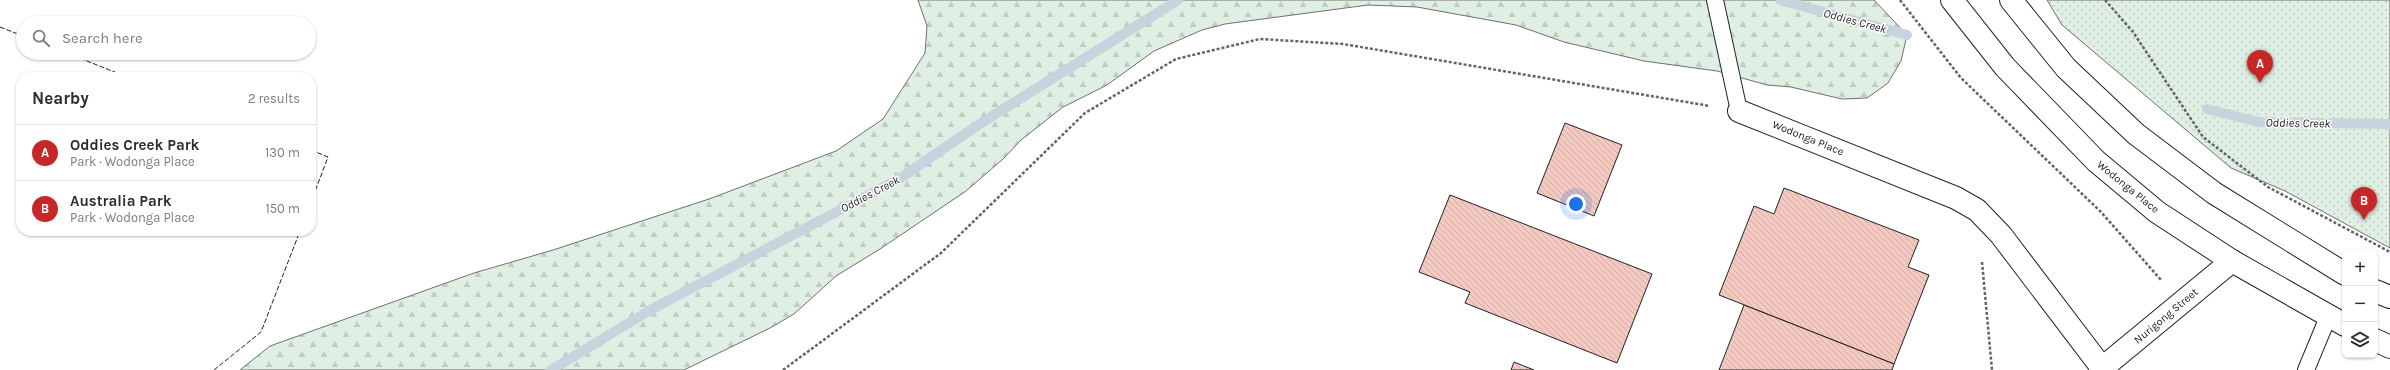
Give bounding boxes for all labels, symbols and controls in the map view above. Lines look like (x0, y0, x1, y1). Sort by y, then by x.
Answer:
water label: Oddies Creek (1822, 6, 1889, 36)
search box (16, 16, 316, 60)
icon: search (30, 27, 52, 49)
text: Search here (62, 29, 143, 47)
pin: A (2247, 50, 2273, 83)
text: Nearby (32, 88, 89, 108)
text: 2 results (248, 91, 300, 106)
water label: Oddies Creek (2265, 115, 2331, 131)
street label: Wodonga Place (1770, 118, 1846, 158)
text: Oddies Creek Park (70, 136, 199, 154)
text: A (41, 145, 49, 160)
text: 130 m (265, 145, 300, 160)
text: Park · Wodonga Place (70, 154, 195, 169)
street label: Wodonga Place (2094, 158, 2162, 216)
water label: Oddies Creek (838, 172, 903, 215)
pin: B (2351, 187, 2377, 220)
text: Australia Park (70, 192, 172, 210)
your location (1566, 194, 1586, 214)
text: B (41, 201, 49, 216)
text: 150 m (265, 201, 300, 216)
text: Park · Wodonga Place (70, 210, 195, 225)
map controls (2342, 250, 2378, 358)
button: + (2342, 250, 2378, 286)
street label: Nurigong Street (2131, 286, 2201, 346)
button: − (2342, 286, 2378, 322)
button: layers (2342, 322, 2378, 358)

